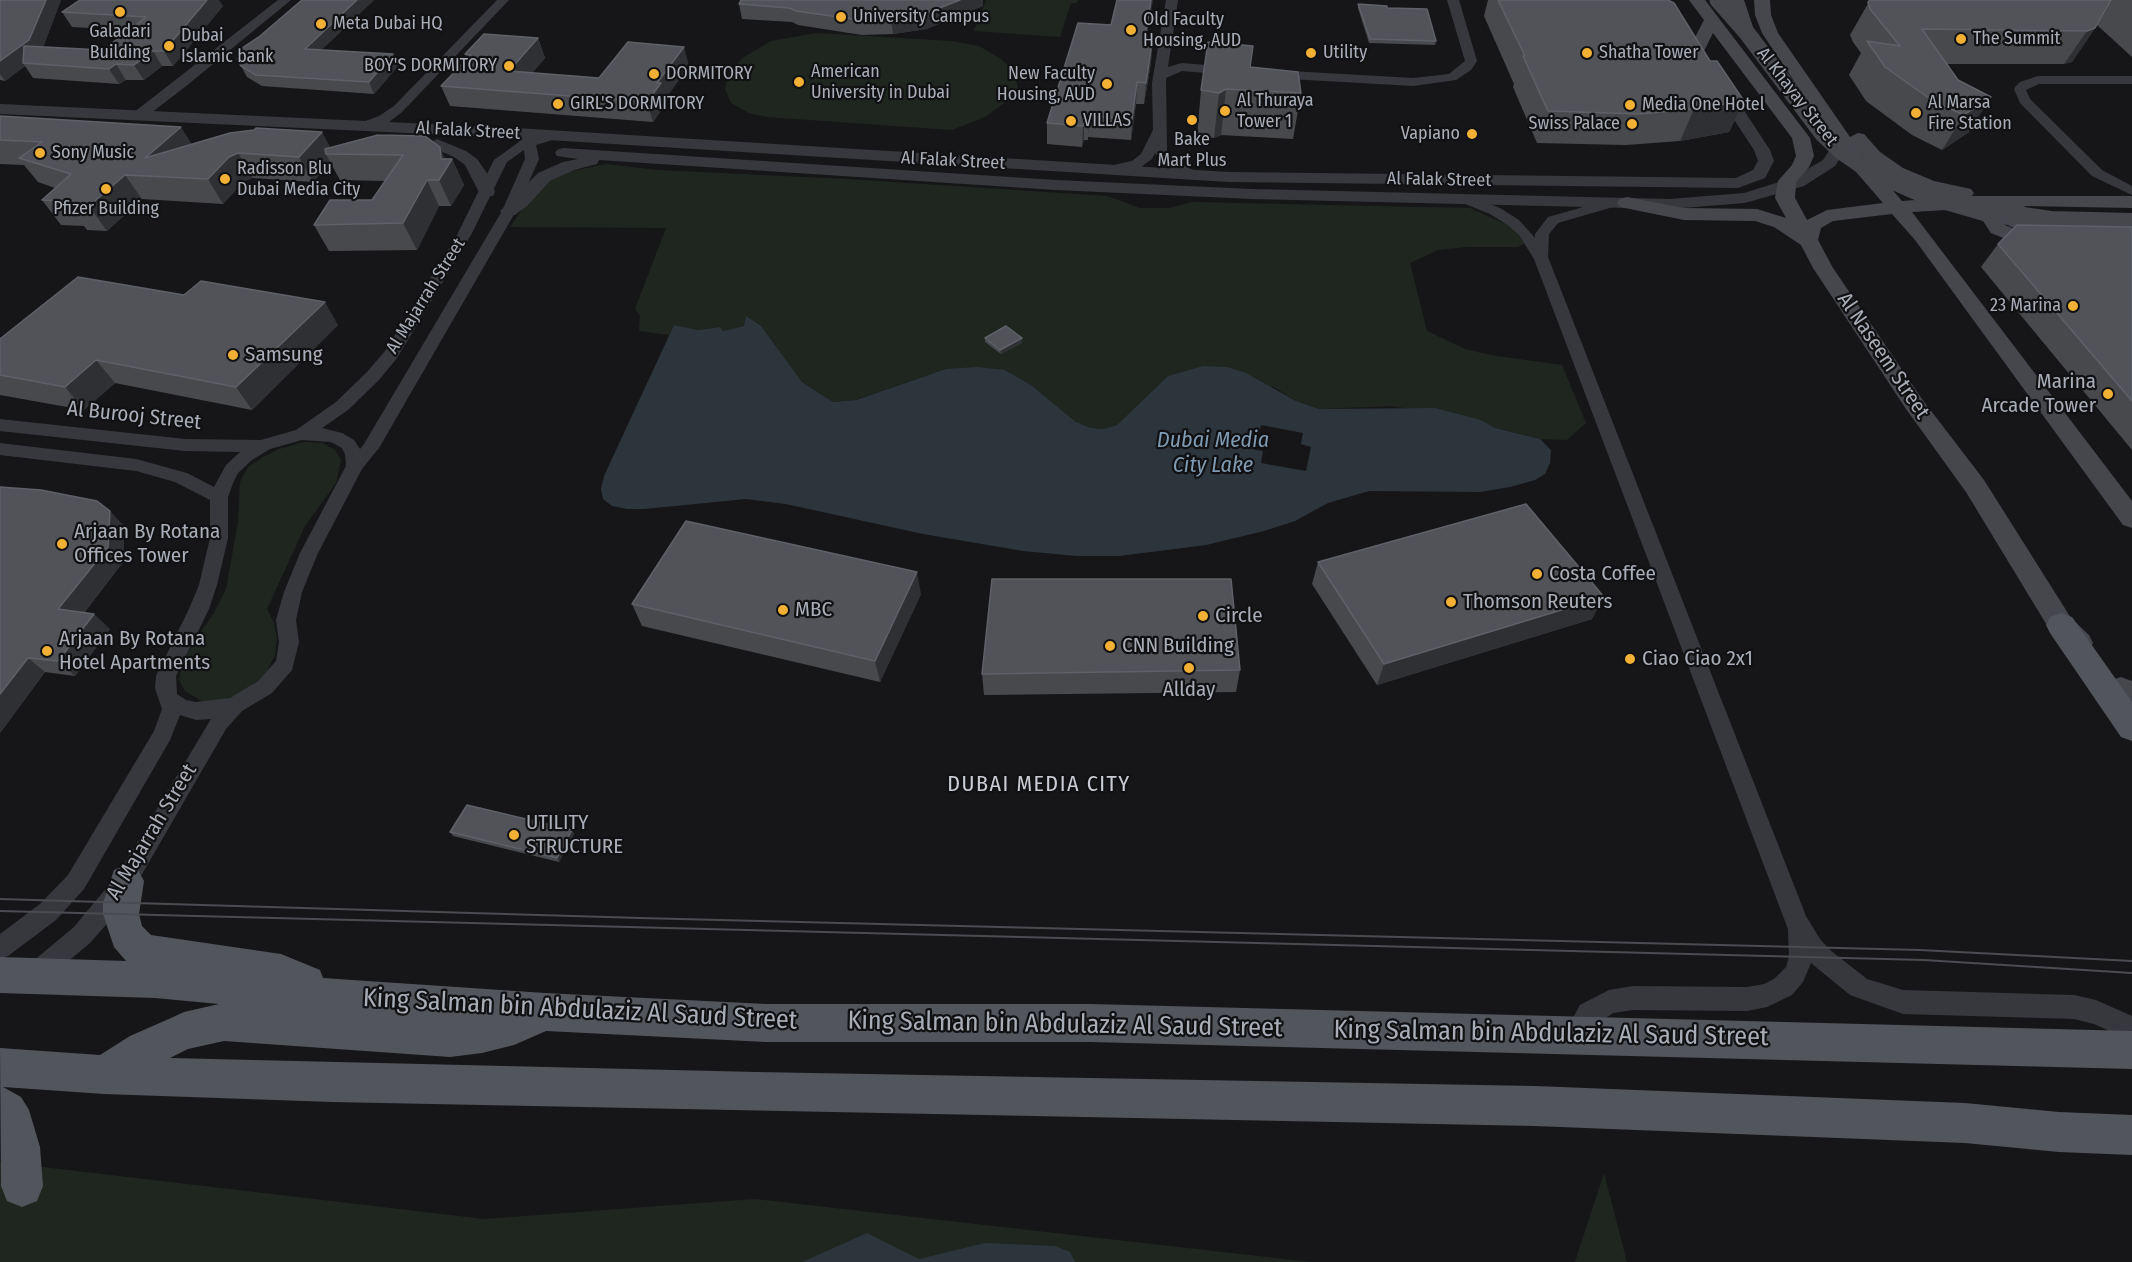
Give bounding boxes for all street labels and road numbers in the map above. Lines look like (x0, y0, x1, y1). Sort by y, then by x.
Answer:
street label: Al Khayay Street (1752, 44, 1842, 150)
street label: Al Falak Street (415, 117, 521, 145)
street label: Al Falak Street (900, 147, 1006, 175)
street label: Al Falak Street (1387, 168, 1491, 192)
street label: Al Majarrah Street (382, 234, 470, 358)
street label: Al Naseem Street (1831, 288, 1935, 424)
street label: Al Burooj Street (66, 396, 202, 436)
street label: Al Majarrah Street (102, 759, 202, 905)
street label: King Salman bin Abdulaziz Al Saud Street (362, 983, 798, 1037)
street label: King Salman bin Abdulaziz Al Saud Street (847, 1006, 1283, 1044)
street label: King Salman bin Abdulaziz Al Saud Street (1333, 1015, 1769, 1053)

